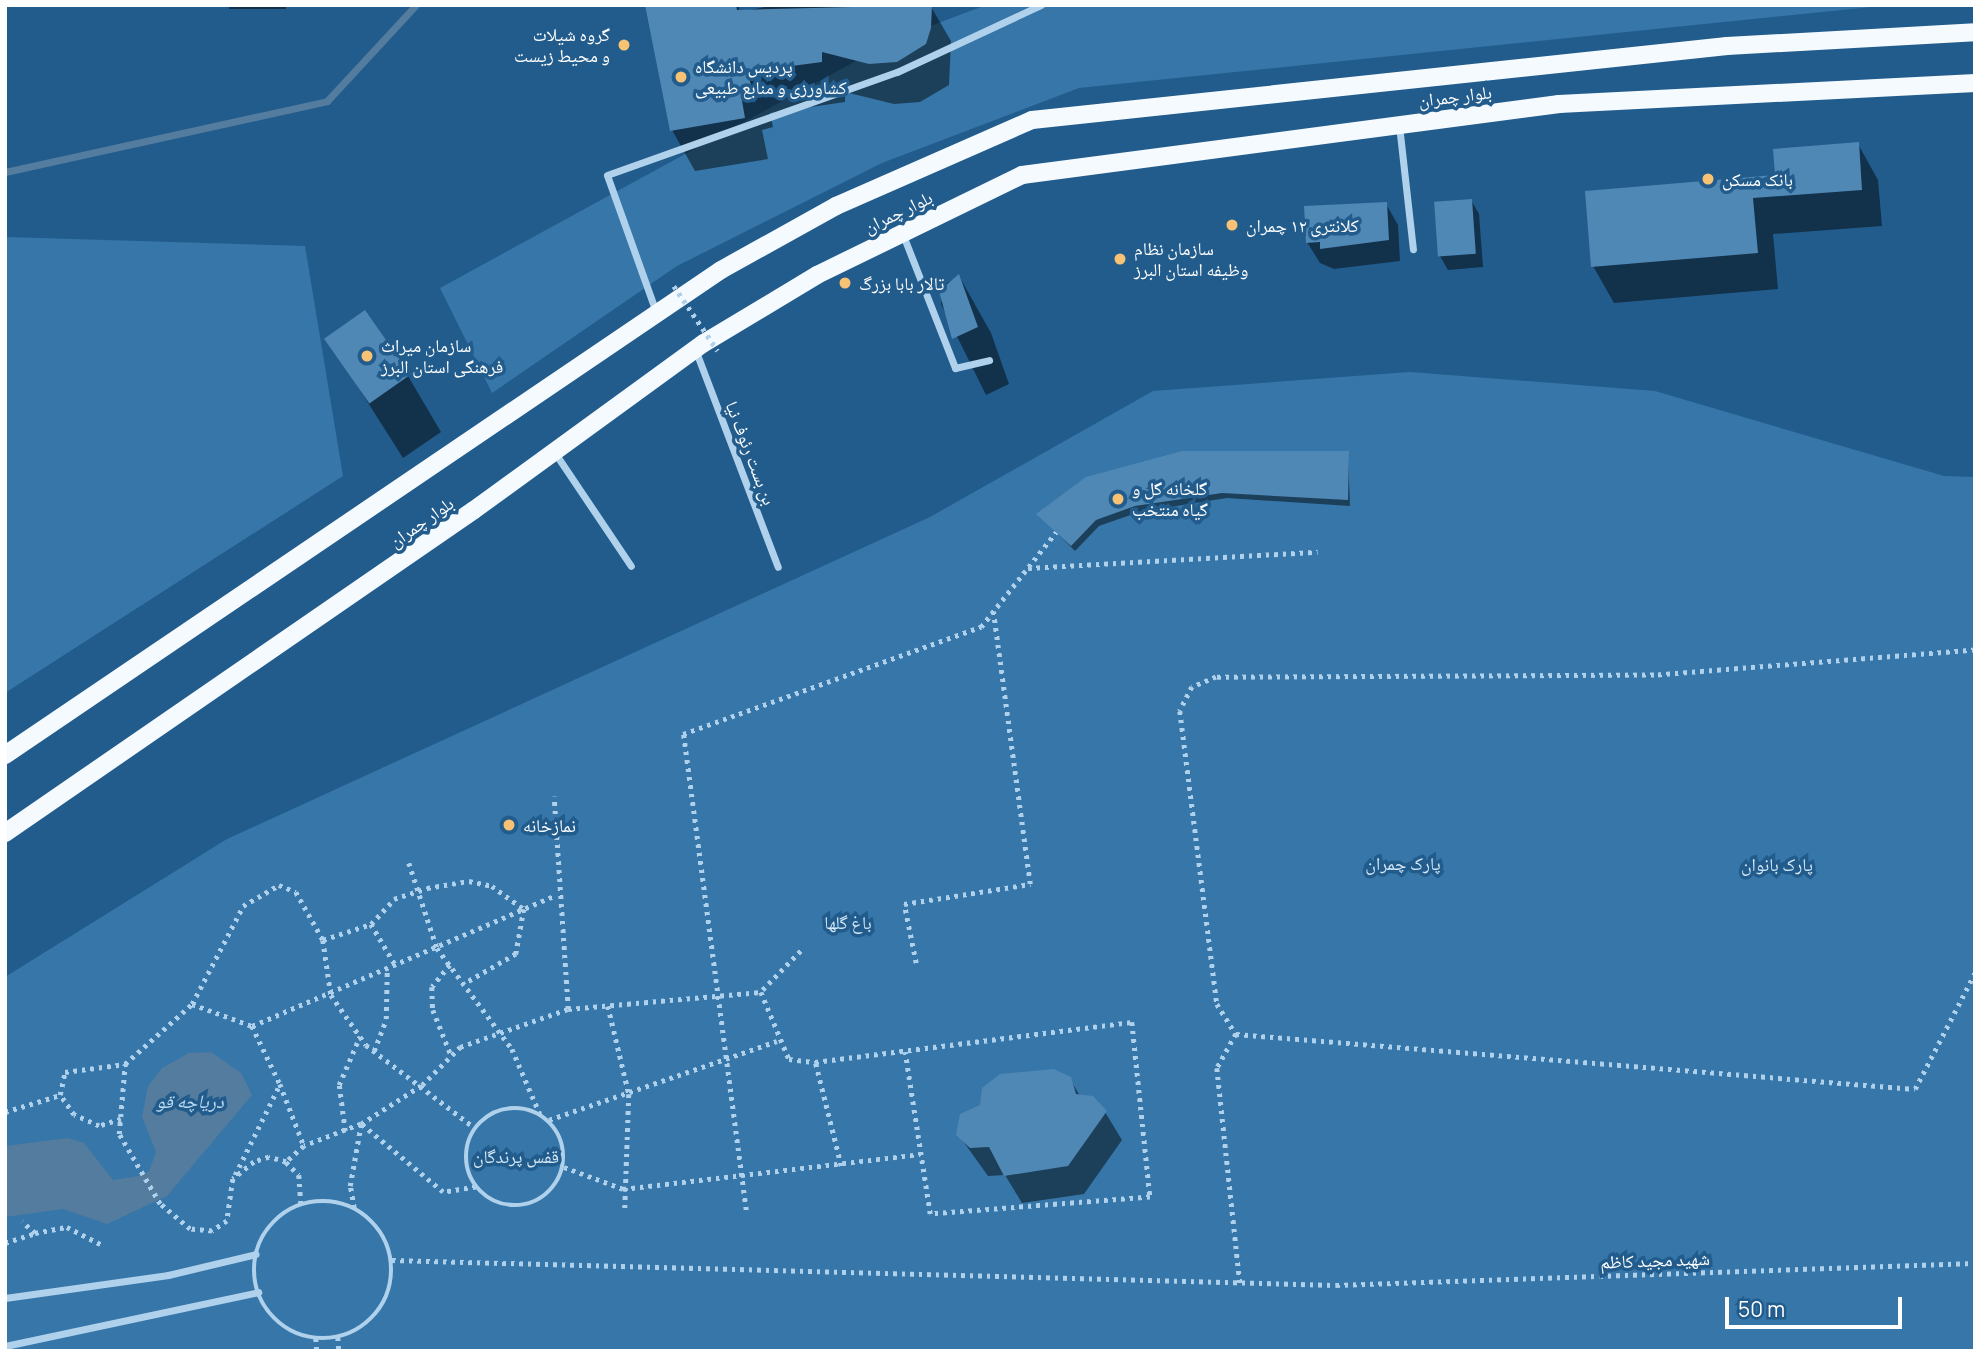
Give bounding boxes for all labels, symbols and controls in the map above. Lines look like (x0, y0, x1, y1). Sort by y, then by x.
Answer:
place label: گروه شیلات و محیط زیست (514, 24, 610, 66)
marker: گروه شیلات و محیط زیست (616, 37, 632, 53)
place label: پردیس دانشگاه کشاورزی و منابع طبیعی (695, 56, 847, 98)
marker: پردیس دانشگاه کشاورزی و منابع طبیعی (673, 69, 689, 85)
street label: بلوار چمران (1417, 81, 1493, 111)
place label: بانک مسکن (1722, 168, 1793, 190)
marker: بانک مسکن (1700, 171, 1716, 187)
street label: بلوار چمران (860, 186, 936, 238)
place label: کلانتری ۱۲ چمران (1246, 214, 1359, 236)
marker: کلانتری ۱۲ چمران (1224, 217, 1240, 233)
place label: سازمان نظام وظیفه استان البرز (1134, 238, 1248, 280)
marker: سازمان نظام وظیفه استان البرز (1112, 251, 1128, 267)
place label: تالار بابا بزرگ (859, 272, 944, 294)
marker: تالار بابا بزرگ (837, 275, 853, 291)
place label: سازمان میراث فرهنگی استان البرز (381, 335, 503, 378)
marker: سازمان میراث فرهنگی استان البرز (359, 348, 375, 364)
street label: بن بست رئوف نیا (721, 398, 781, 508)
place label: گلخانه گل و گیاه منتخب (1132, 478, 1208, 520)
marker: گلخانه گل و گیاه منتخب (1110, 491, 1126, 507)
street label: بلوار چمران (385, 492, 457, 552)
place label: نمازخانه (523, 814, 576, 836)
marker: نمازخانه (501, 817, 517, 833)
park label: پارک چمران (1365, 852, 1441, 874)
park label: پارک بانوان (1741, 853, 1813, 875)
park label: باغ گلها (824, 911, 872, 933)
water label: دریاچه قو (156, 1091, 224, 1113)
park label: قفس پرندگان (473, 1145, 559, 1167)
street label: شهید مجید کاظم (1600, 1247, 1710, 1273)
scale bar (1728, 1282, 1905, 1326)
text: 50 m (1738, 1295, 1785, 1323)

